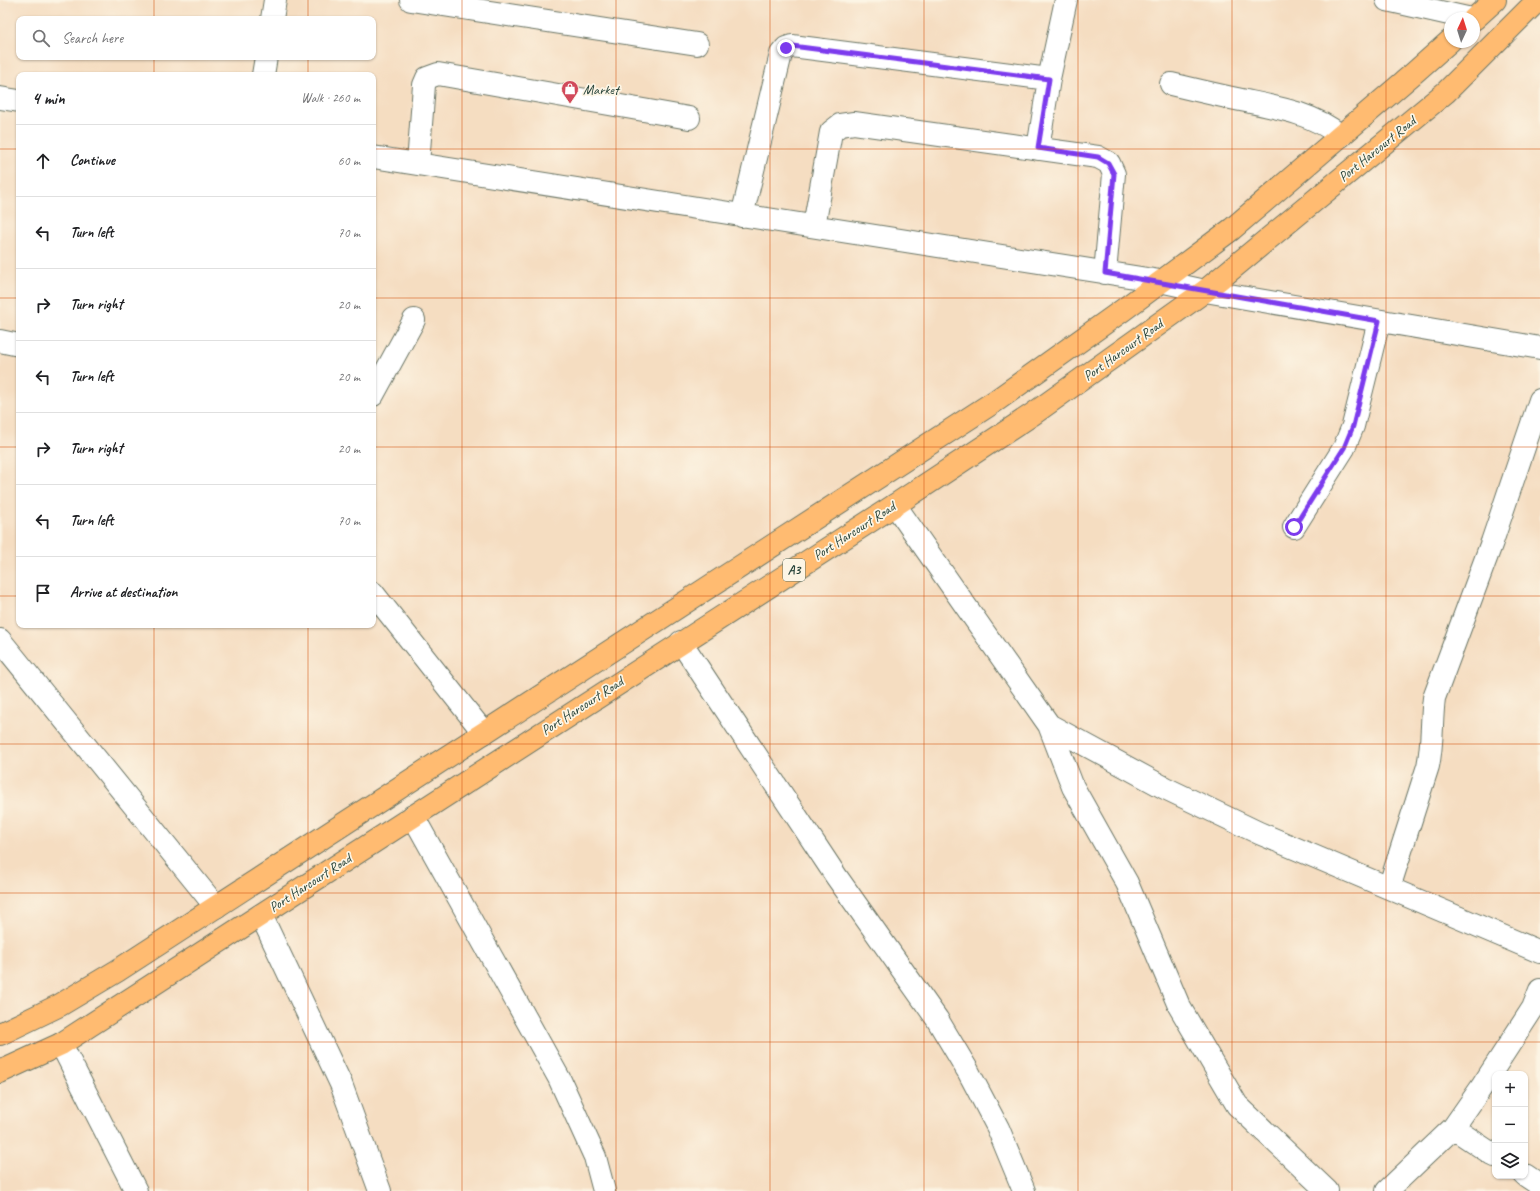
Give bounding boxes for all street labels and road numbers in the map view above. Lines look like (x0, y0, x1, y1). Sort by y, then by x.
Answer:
street label: Port Harcourt Road (1335, 111, 1421, 185)
street label: Port Harcourt Road (1080, 314, 1168, 385)
street label: Port Harcourt Road (810, 497, 900, 564)
road number: A3 (783, 559, 805, 581)
street label: Port Harcourt Road (538, 672, 628, 739)
street label: Port Harcourt Road (266, 849, 356, 916)

